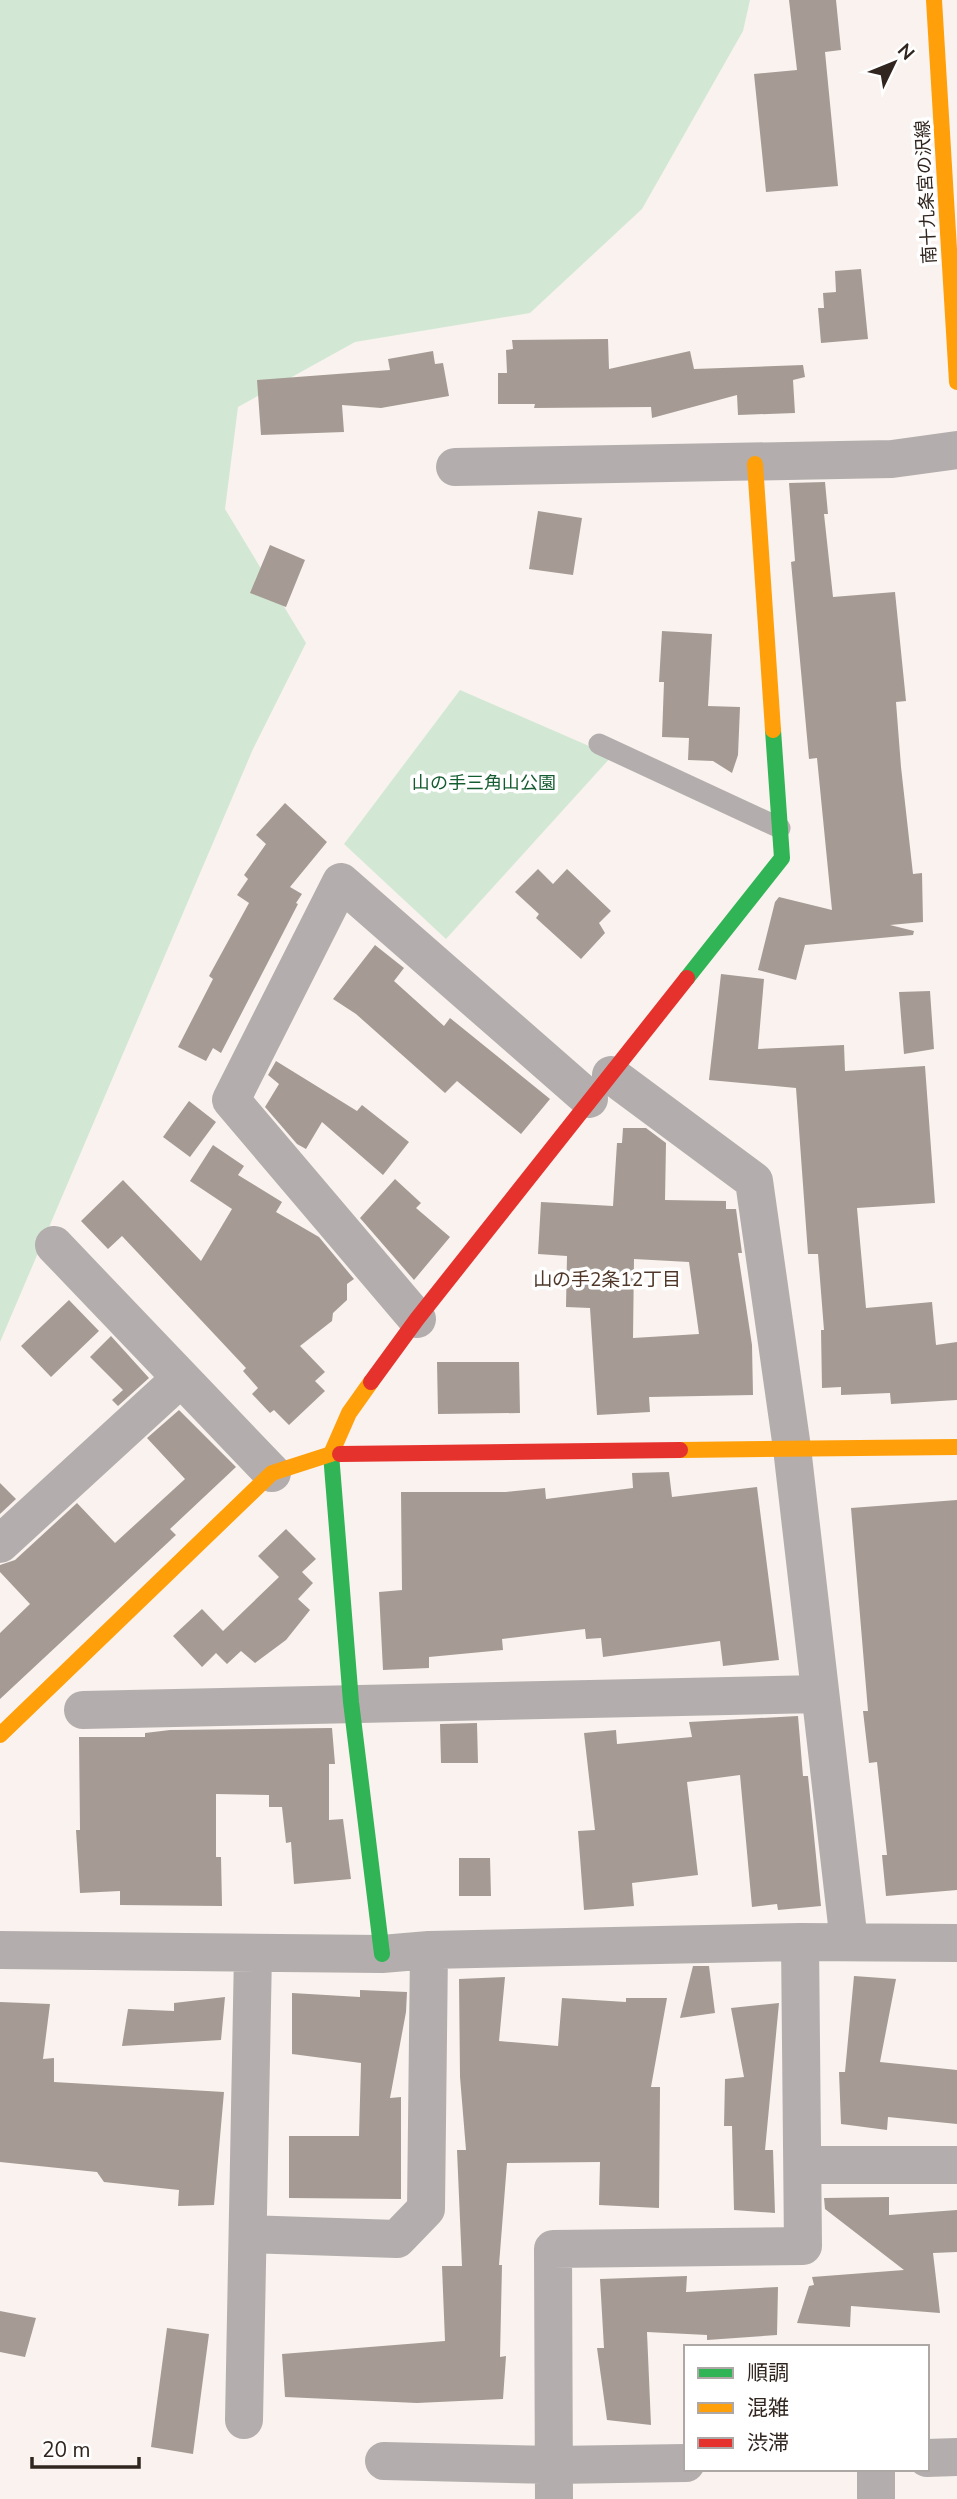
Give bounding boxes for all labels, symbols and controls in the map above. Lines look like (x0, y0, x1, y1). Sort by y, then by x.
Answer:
north arrow (859, 28, 929, 98)
text: N (891, 38, 920, 66)
street label: 南十九条宮の沢線 (910, 119, 942, 265)
park label: 山の手三角山公園 (412, 771, 556, 795)
district label: 山の手2条12丁目 (533, 1267, 681, 1293)
legend (684, 2345, 929, 2471)
text: 順調 (747, 2359, 789, 2387)
text: 混雑 (747, 2394, 789, 2422)
scale bar (32, 2426, 138, 2470)
text: 渋滞 (747, 2429, 789, 2457)
text: 20 m (42, 2436, 91, 2464)

